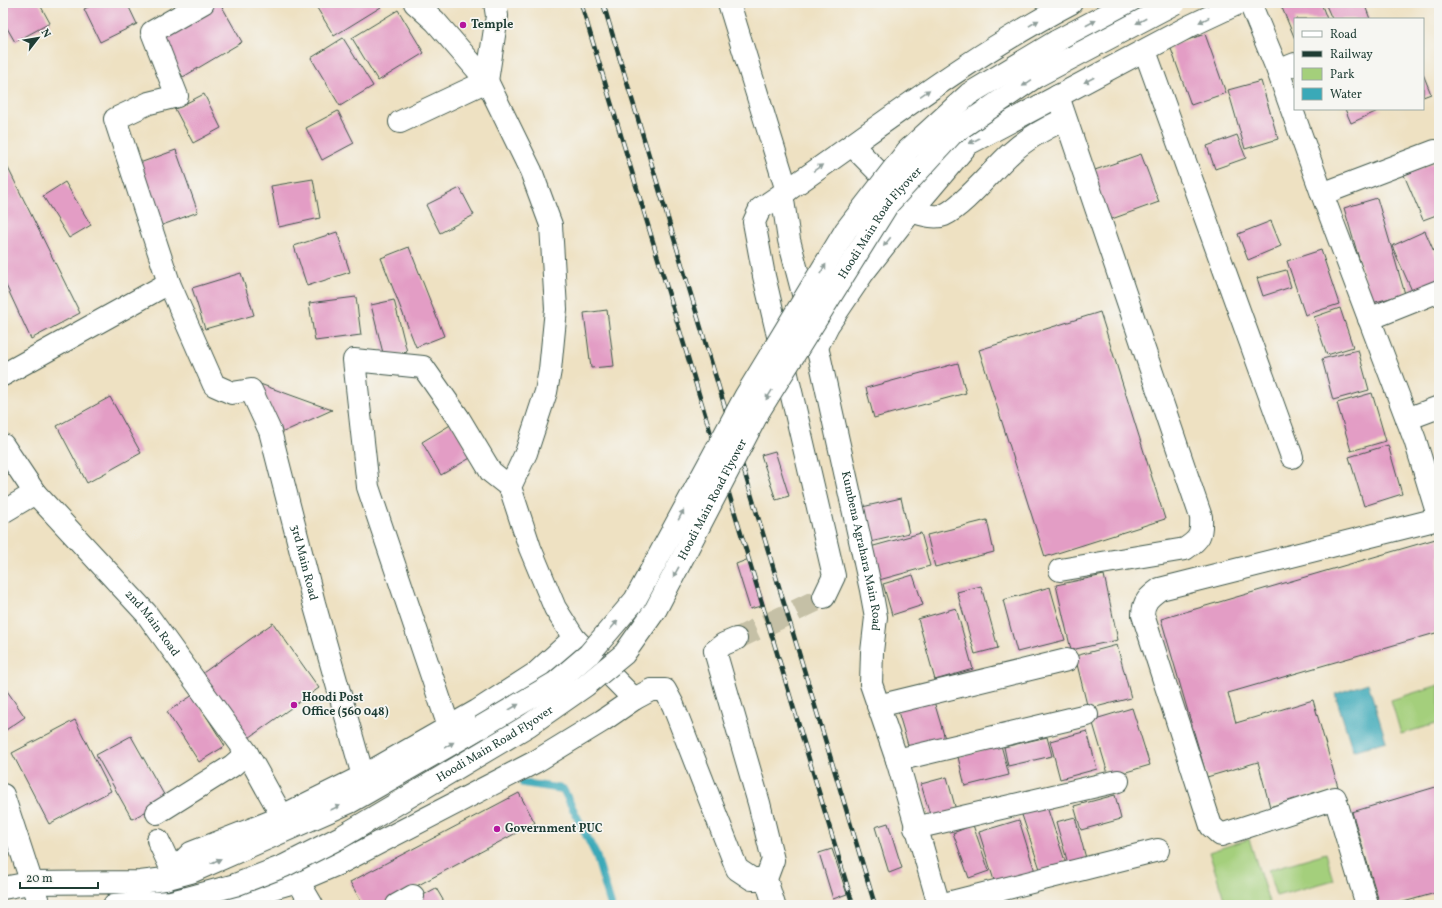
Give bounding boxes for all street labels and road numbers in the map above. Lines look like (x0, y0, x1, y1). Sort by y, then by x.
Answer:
street label: Hoodi Main Road Flyover (835, 164, 926, 282)
street label: Hoodi Main Road Flyover (675, 437, 751, 563)
street label: Kumbena Agrahara Main Road (837, 470, 884, 632)
street label: 3rd Main Road (286, 523, 321, 603)
street label: 2nd Main Road (121, 587, 183, 660)
street label: Hoodi Main Road Flyover (434, 702, 557, 786)

